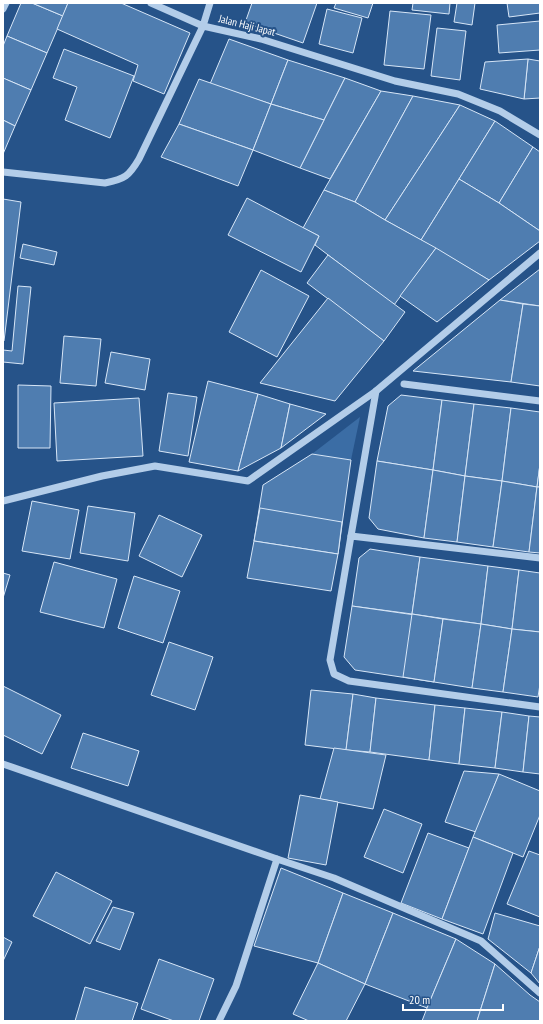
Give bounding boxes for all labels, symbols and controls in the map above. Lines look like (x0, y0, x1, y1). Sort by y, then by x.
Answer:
street label: Jalan Haji Japat (216, 11, 277, 39)
scale bar (403, 986, 503, 1012)
text: 20 m (409, 992, 430, 1007)

